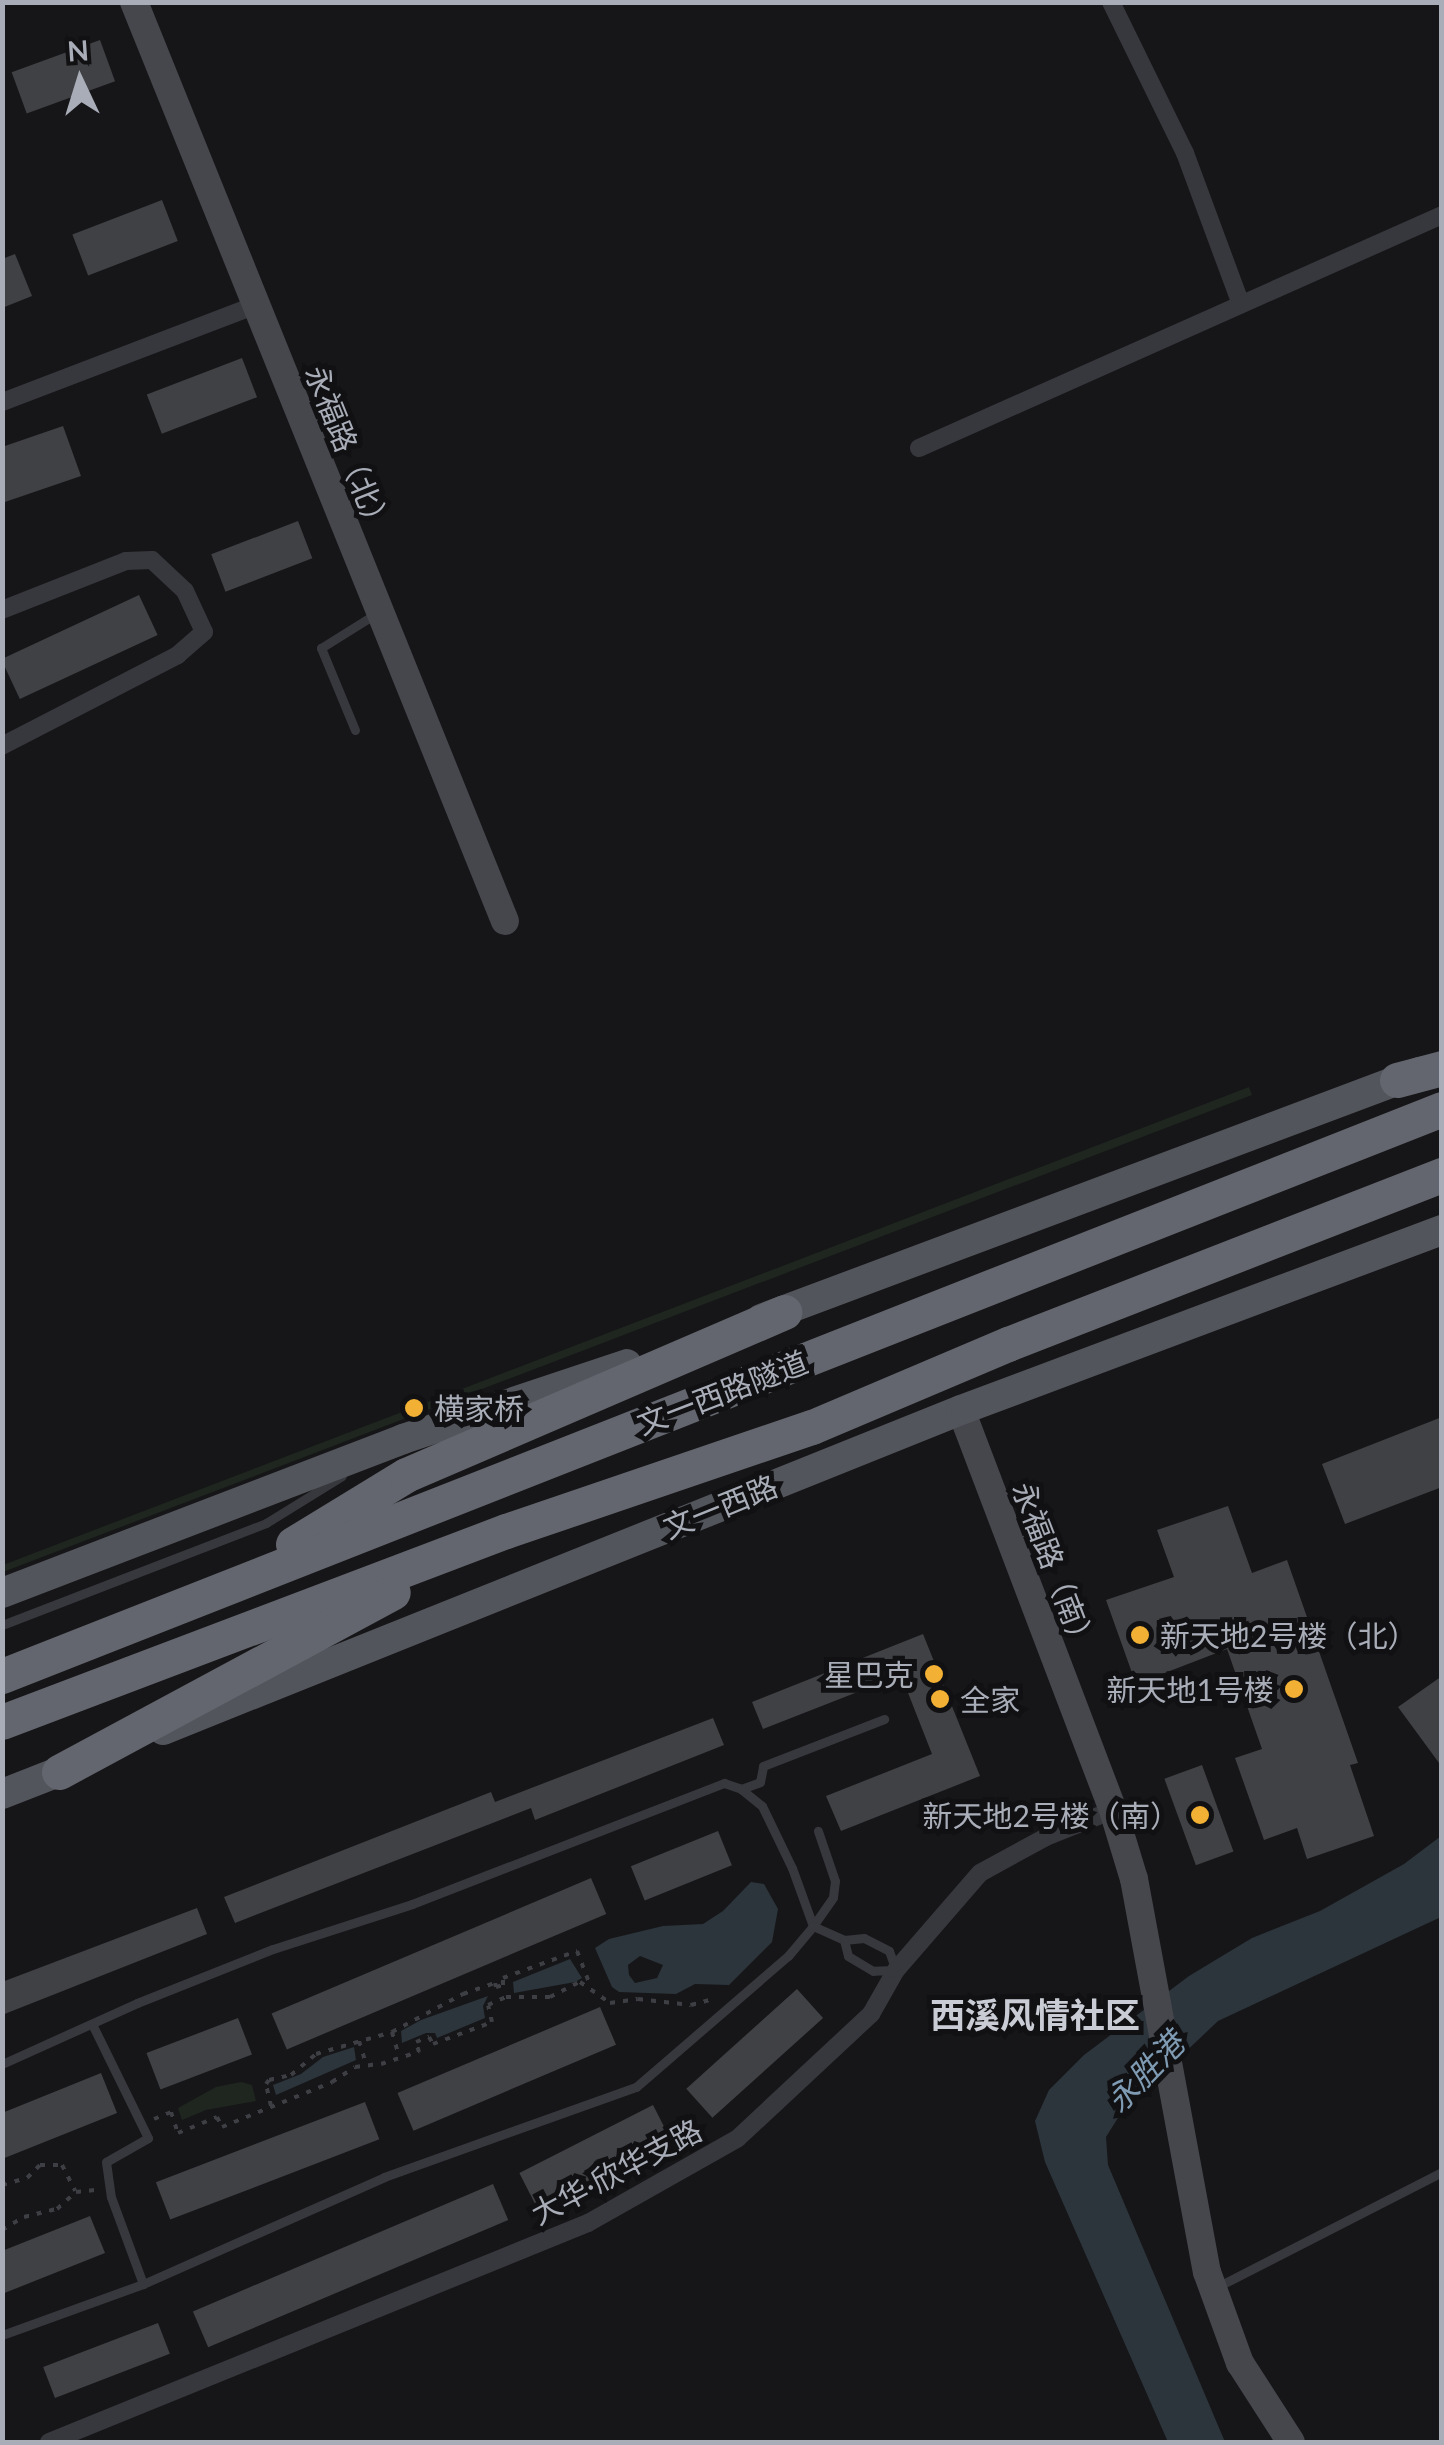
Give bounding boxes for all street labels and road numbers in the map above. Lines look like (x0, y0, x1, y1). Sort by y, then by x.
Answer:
street label: 永福路（北） (299, 360, 399, 540)
street label: 文一西路隧道 (632, 1343, 812, 1441)
street label: 文一西路 (658, 1467, 782, 1545)
street label: 永福路（南） (1006, 1477, 1104, 1657)
street label: 大华·欣华支路 (525, 2111, 707, 2231)

